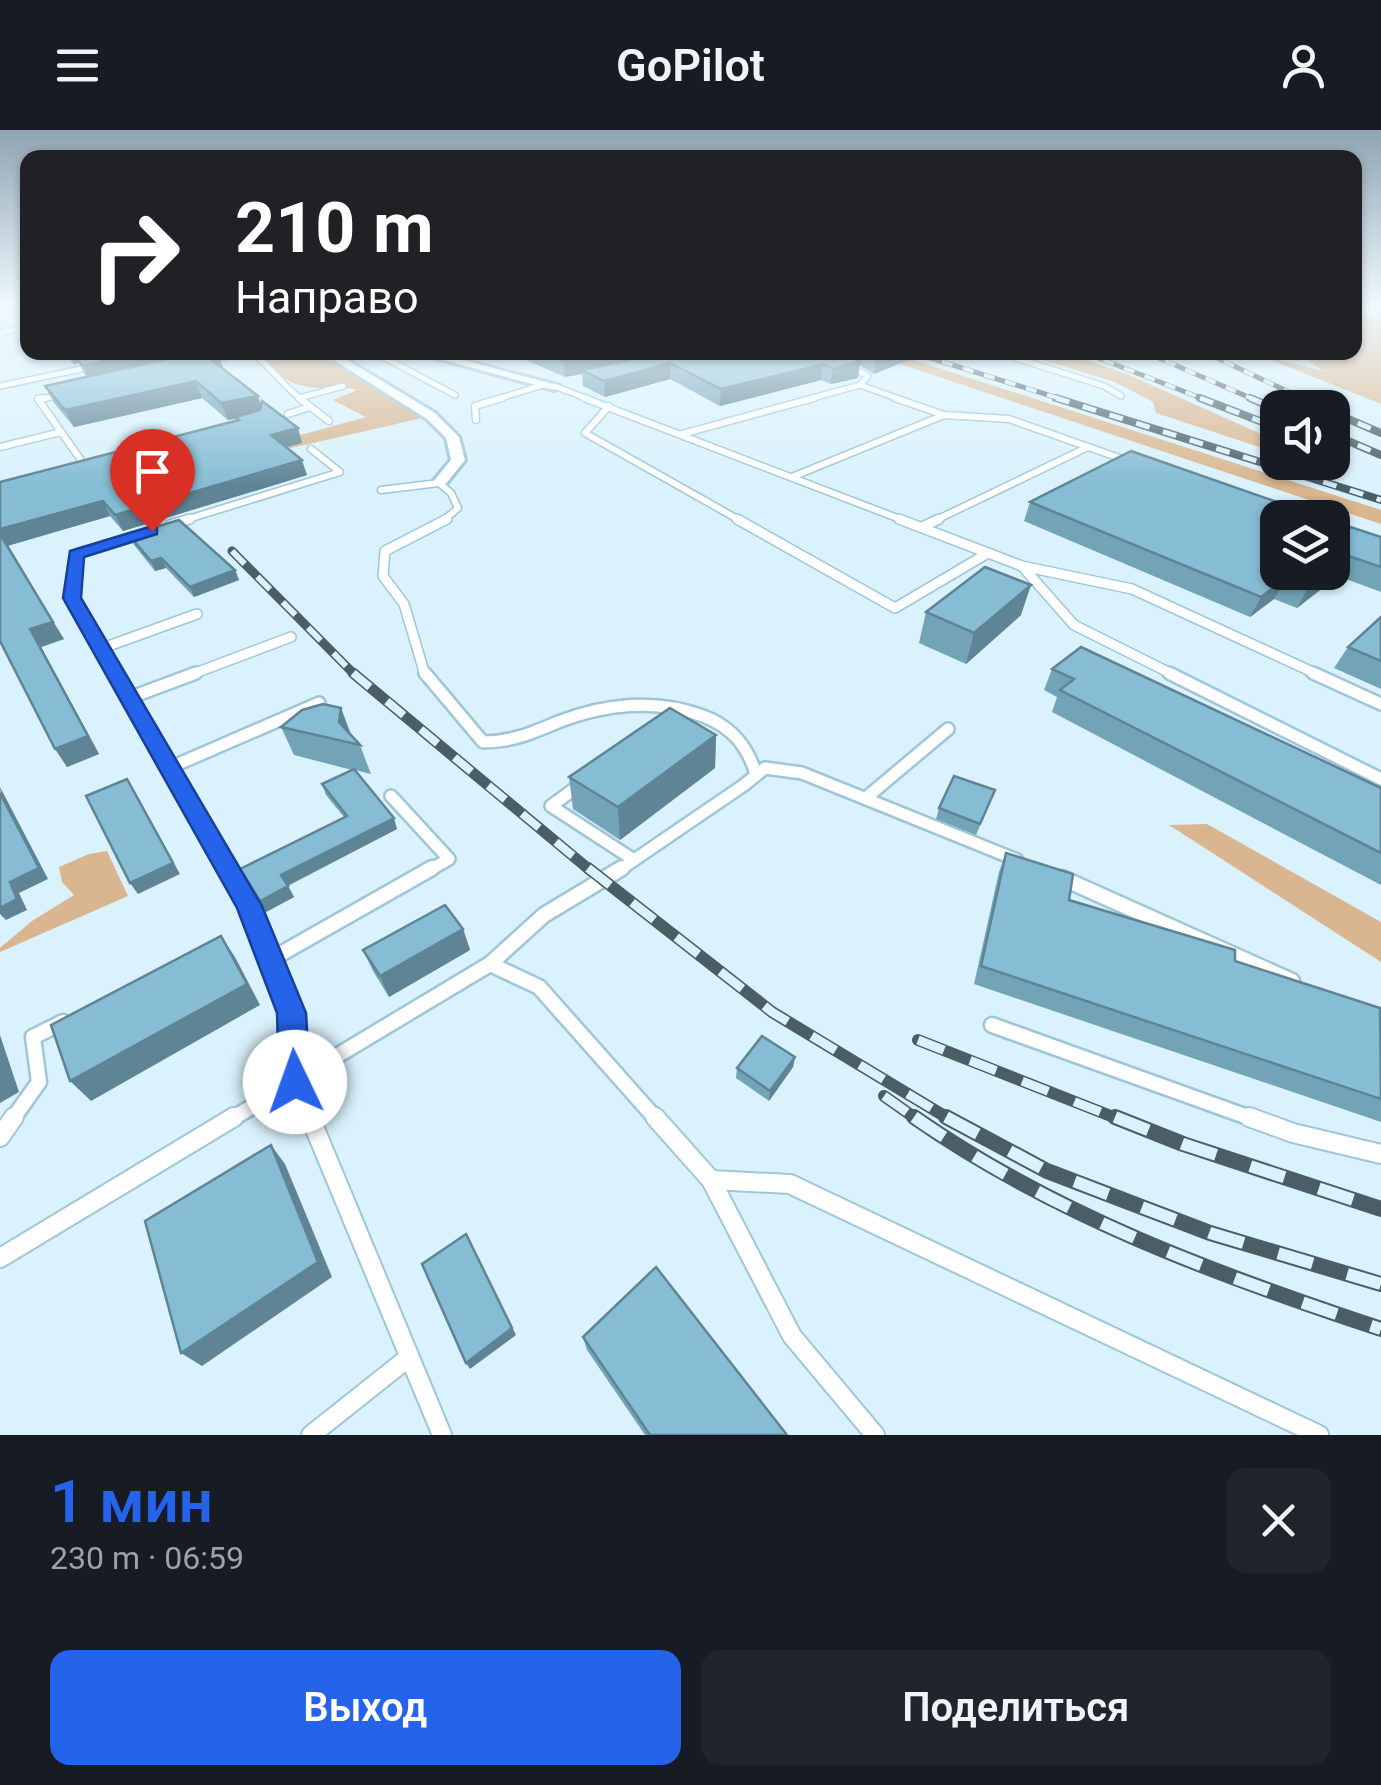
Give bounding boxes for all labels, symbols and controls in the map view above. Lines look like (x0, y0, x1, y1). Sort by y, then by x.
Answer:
icon: menu (50, 38, 105, 93)
icon: person (1276, 38, 1331, 93)
text: GoPilot (616, 39, 765, 92)
text: 210 m (235, 187, 434, 269)
icon: right (70, 190, 200, 320)
text: Направо (235, 271, 419, 324)
map controls (1260, 390, 1350, 590)
button: sound (1260, 390, 1350, 480)
pin (110, 429, 195, 532)
icon: arrive (125, 444, 180, 499)
button: layers (1260, 500, 1350, 590)
position arrow (243, 1030, 347, 1134)
text: 1 мин (50, 1466, 213, 1537)
button: close (1226, 1468, 1331, 1573)
text: 230 m · 06:59 (50, 1539, 244, 1577)
button: Выход (50, 1650, 681, 1765)
button: Поделиться (701, 1650, 1331, 1765)

